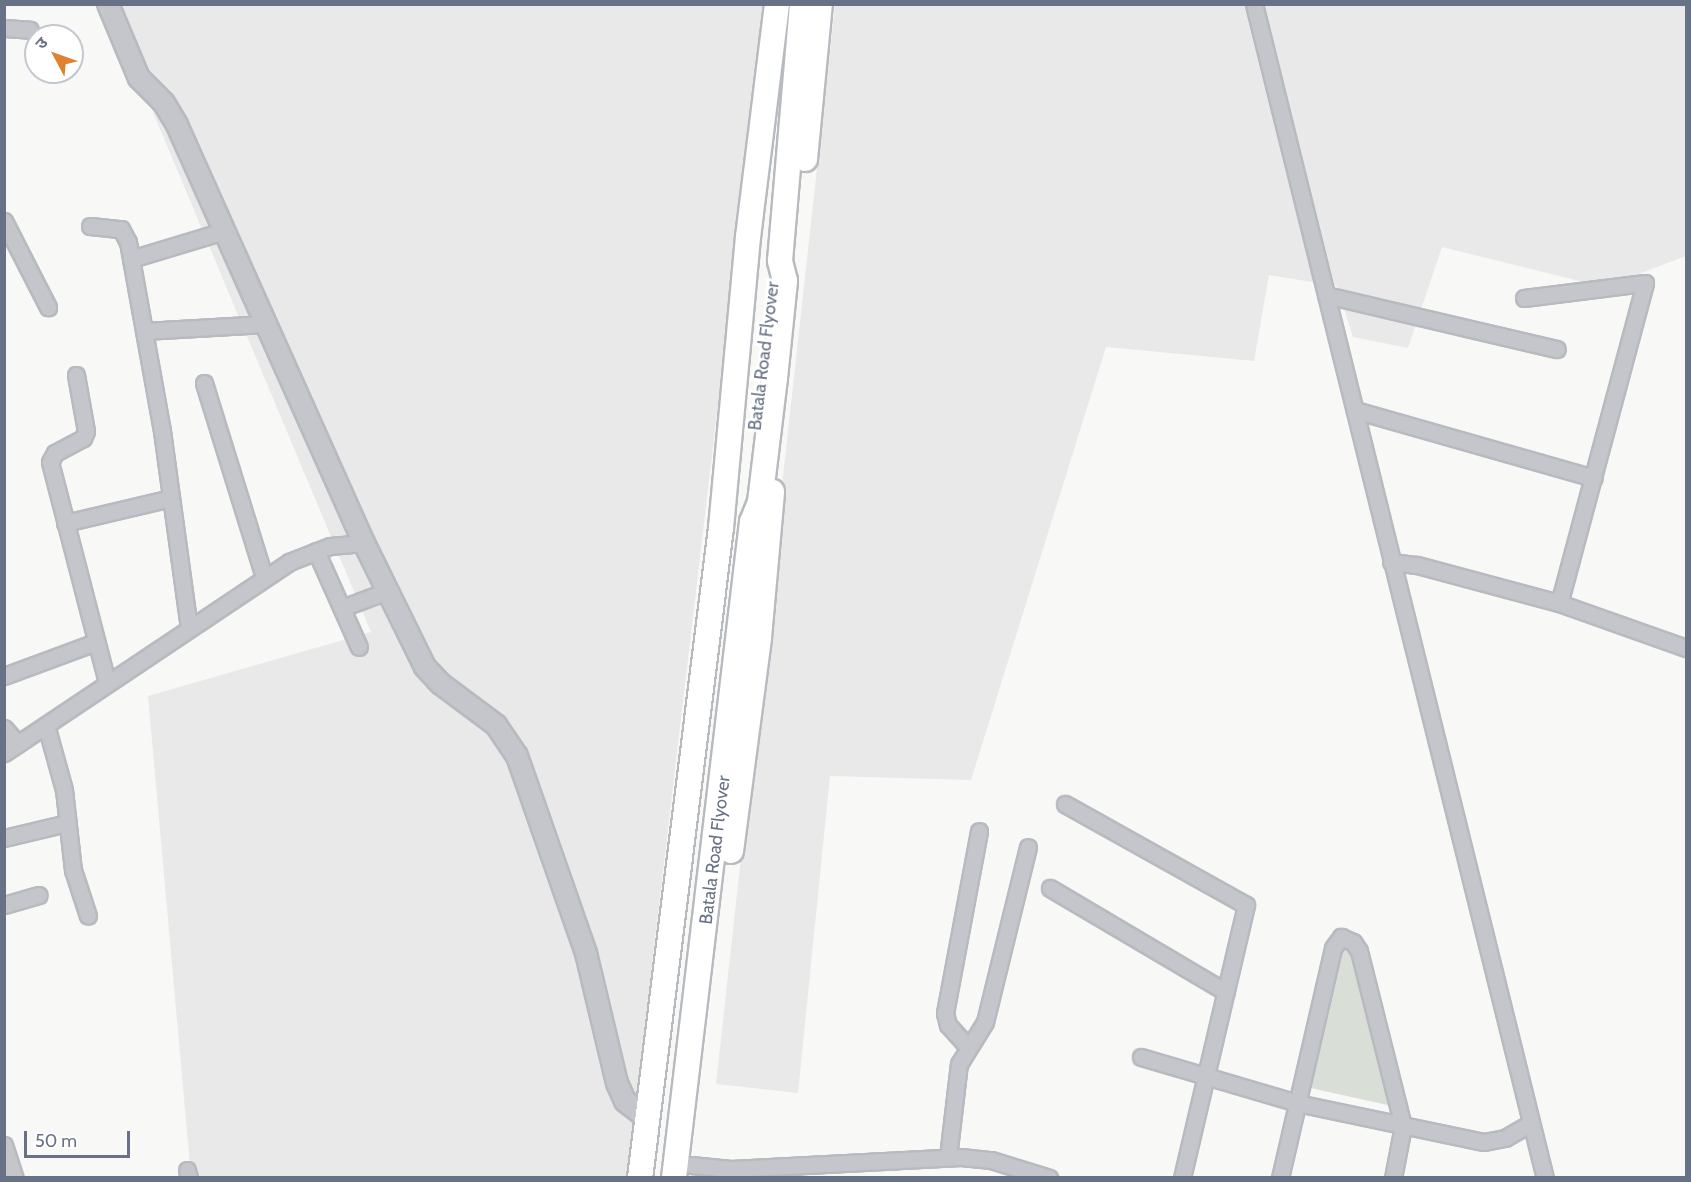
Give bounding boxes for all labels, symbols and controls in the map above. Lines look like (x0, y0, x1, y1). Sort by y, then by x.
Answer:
north arrow (24, 24, 84, 84)
text: उ (31, 33, 52, 53)
street label: Batala Road Flyover (744, 280, 784, 432)
street label: Batala Road Flyover (695, 774, 735, 926)
scale bar (27, 1119, 134, 1157)
text: 50 m (35, 1130, 77, 1152)

